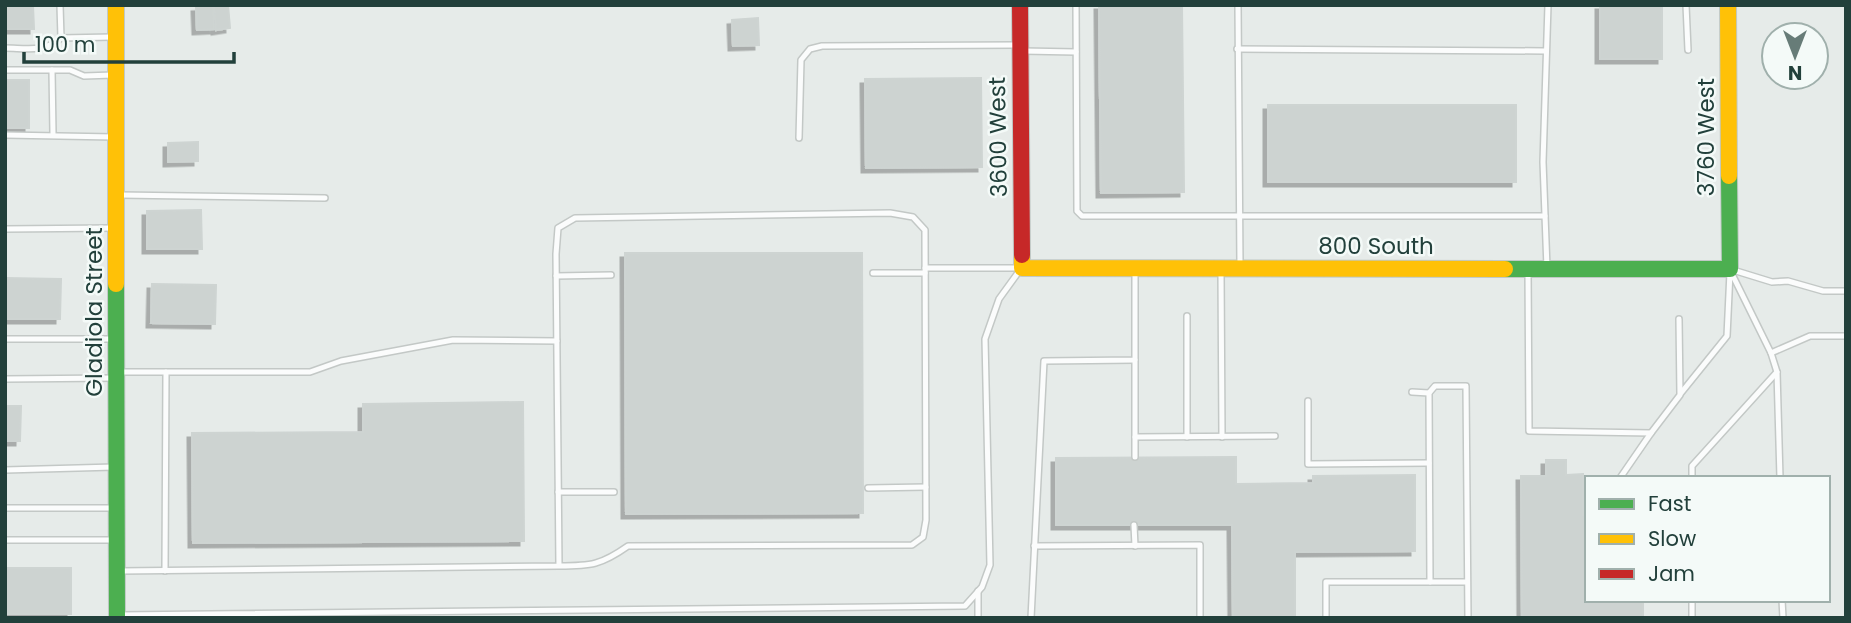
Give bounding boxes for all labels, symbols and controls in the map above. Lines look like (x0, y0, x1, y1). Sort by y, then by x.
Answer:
scale bar (24, 21, 234, 65)
north arrow (1760, 21, 1830, 91)
text: 100 m (35, 30, 95, 59)
text: N (1788, 59, 1802, 86)
street label: 3600 West (981, 77, 1015, 197)
street label: 3760 West (1690, 78, 1722, 196)
street label: Gladiola Street (78, 227, 110, 397)
street label: 800 South (1318, 230, 1434, 262)
legend (1585, 476, 1830, 602)
text: Fast (1648, 489, 1691, 518)
text: Slow (1648, 524, 1696, 553)
text: Jam (1648, 559, 1695, 588)

